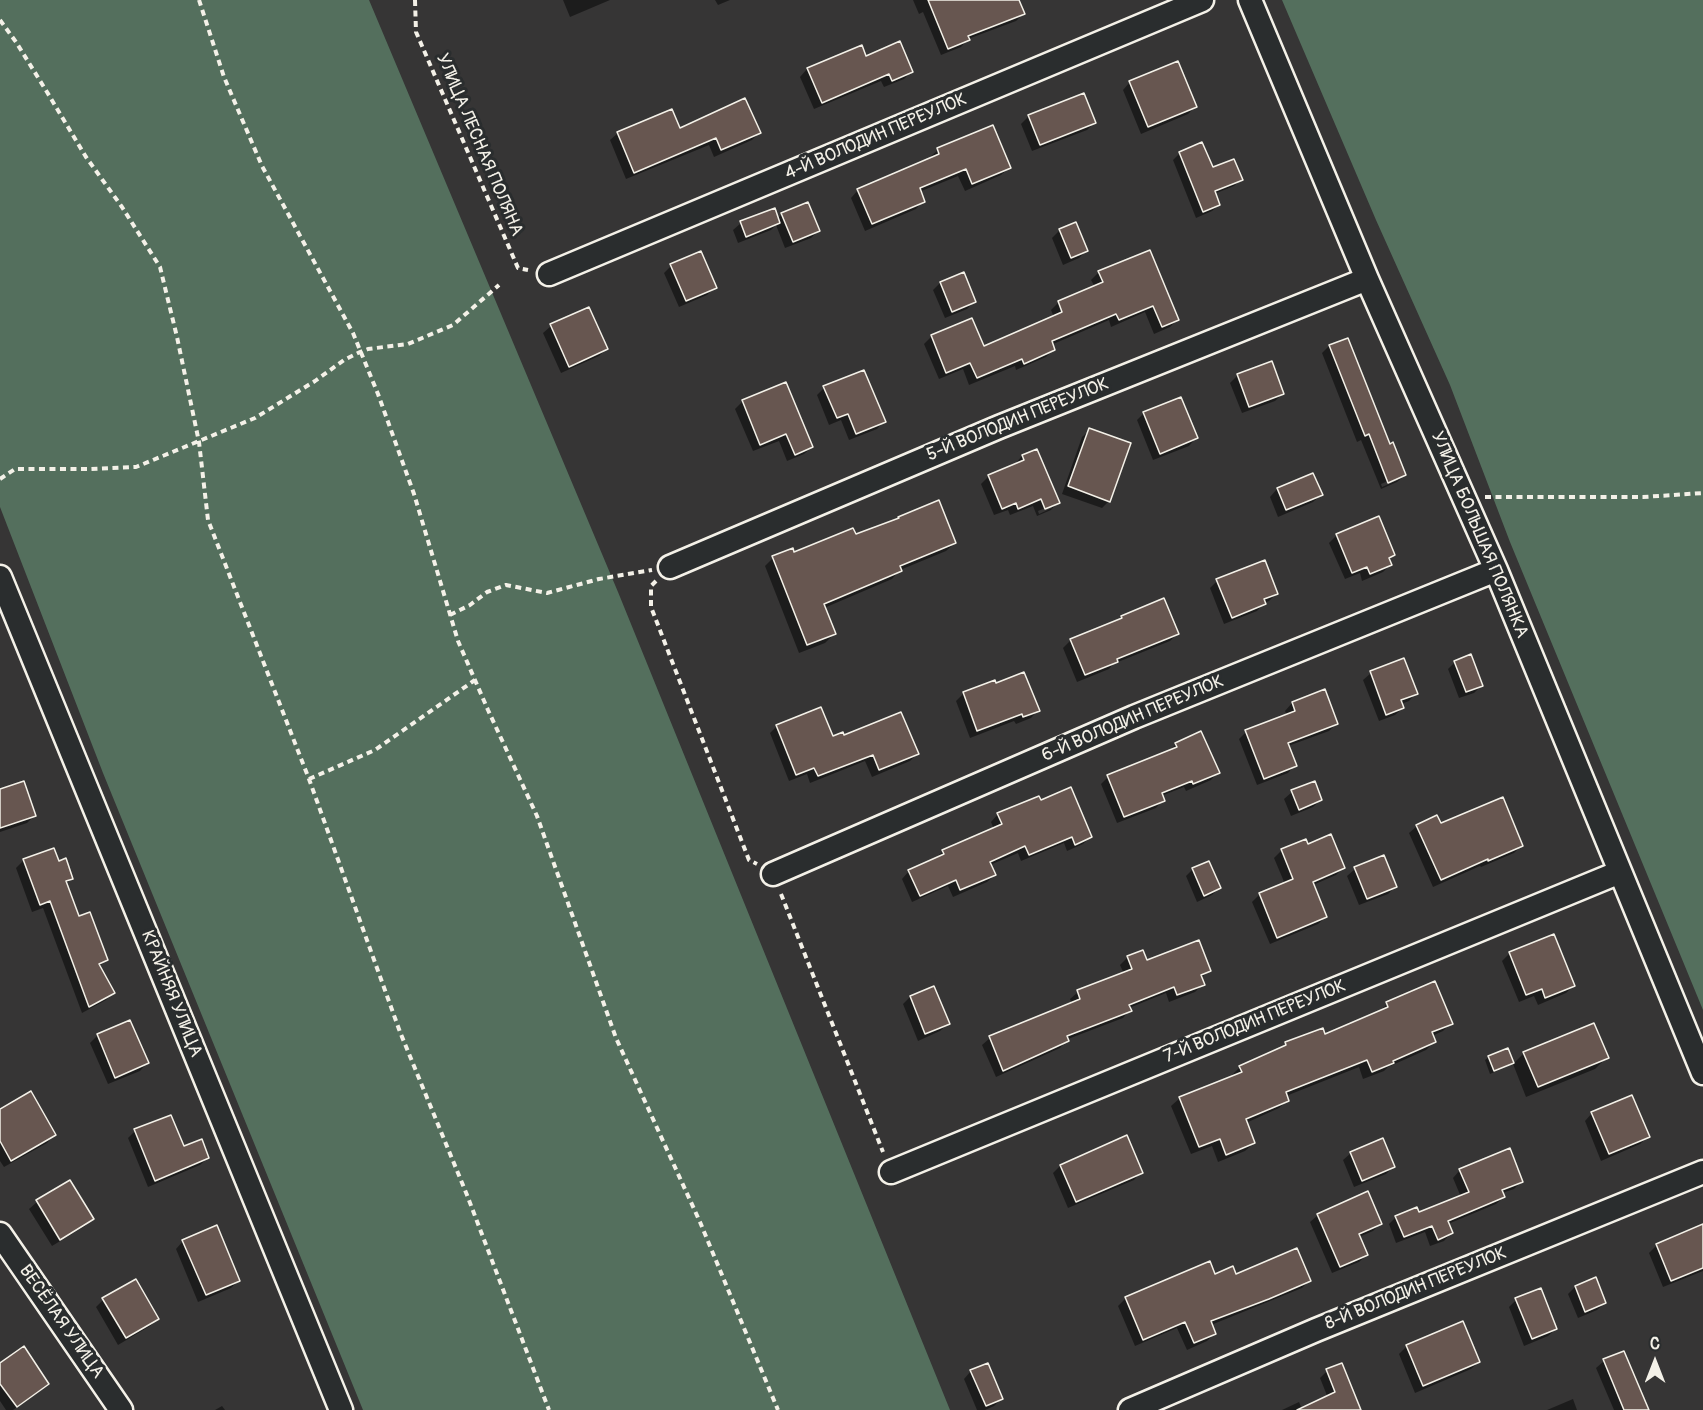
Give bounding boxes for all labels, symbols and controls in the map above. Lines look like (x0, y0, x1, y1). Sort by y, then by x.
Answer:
street label: УЛИЦА ЛЕСНАЯ ПОЛЯНА (431, 51, 527, 239)
street label: 4-Й ВОЛОДИН ПЕРЕУЛОК (782, 89, 970, 185)
street label: 5-Й ВОЛОДИН ПЕРЕУЛОК (924, 374, 1112, 466)
street label: УЛИЦА БОЛЬШАЯ ПОЛЯНКА (1426, 429, 1532, 641)
street label: 6-Й ВОЛОДИН ПЕРЕУЛОК (1039, 671, 1227, 767)
street label: КРАЙНЯЯ УЛИЦА (136, 927, 206, 1061)
street label: 7-Й ВОЛОДИН ПЕРЕУЛОК (1161, 976, 1349, 1068)
street label: 8-Й ВОЛОДИН ПЕРЕУЛОК (1322, 1243, 1510, 1335)
street label: ВЕСЁЛАЯ УЛИЦА (14, 1261, 108, 1383)
north arrow (1625, 1332, 1685, 1392)
text: С (1650, 1334, 1660, 1354)

